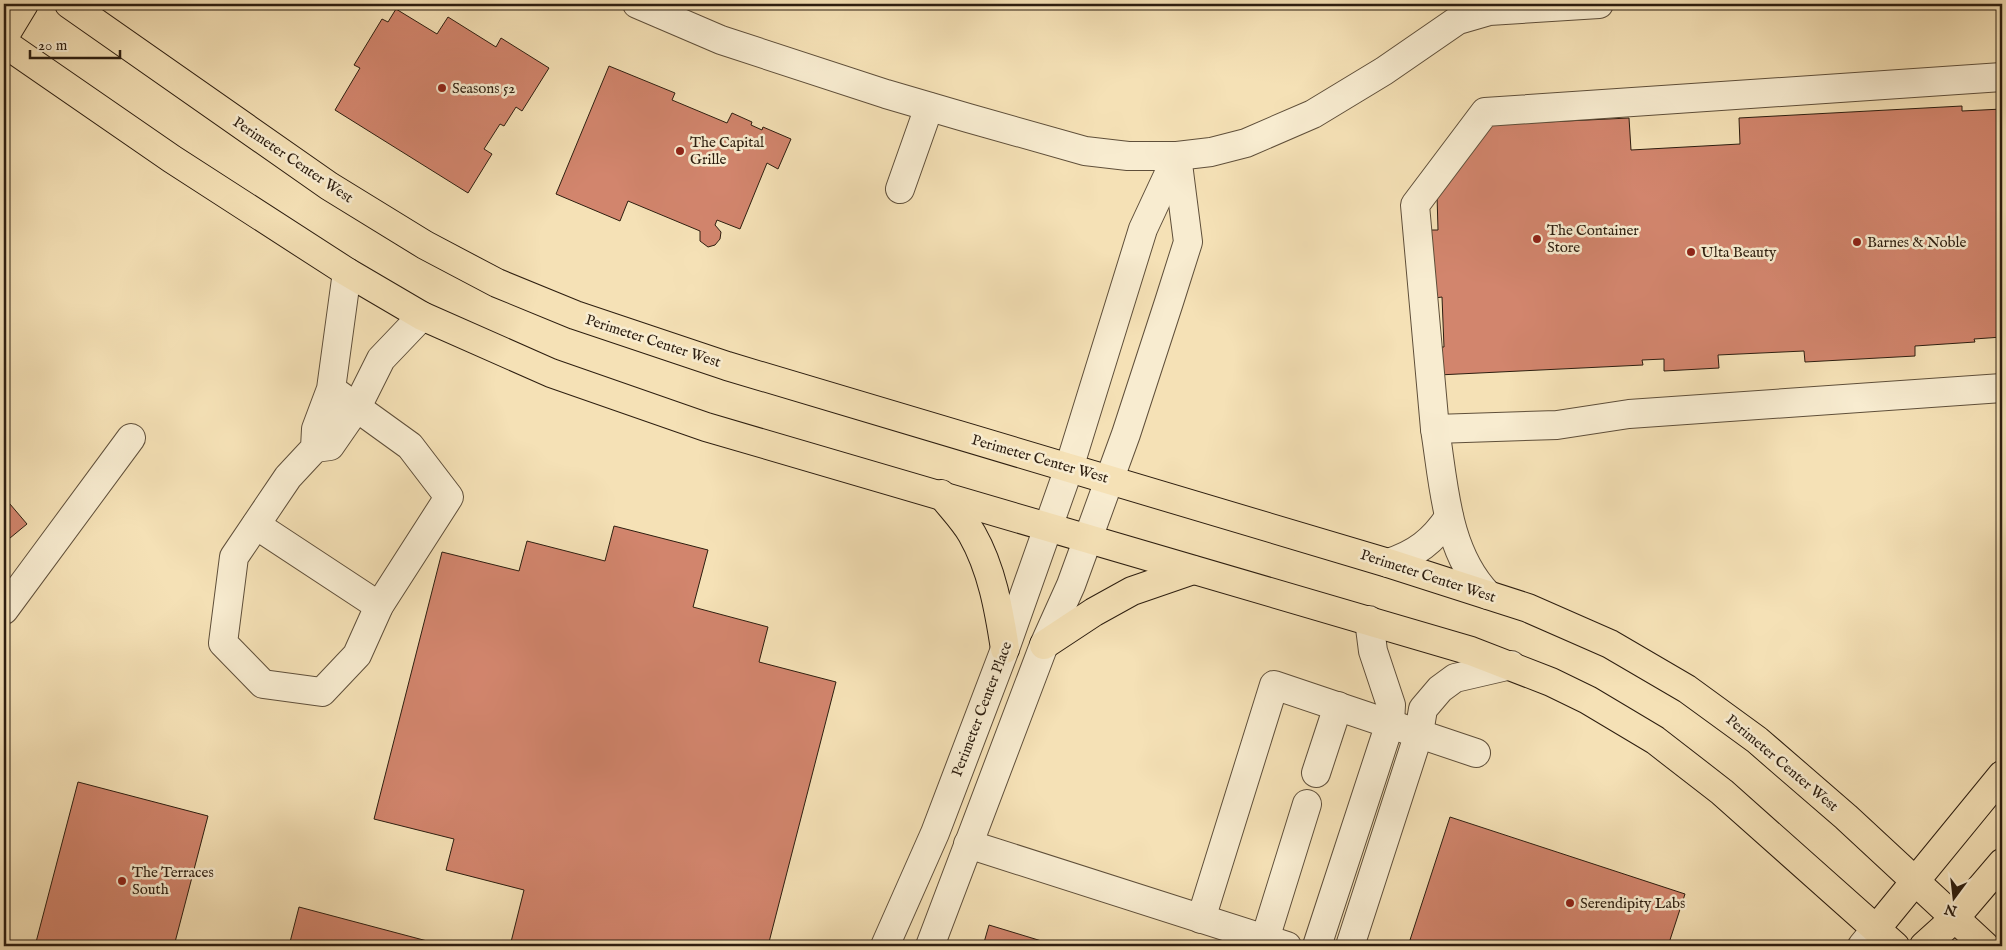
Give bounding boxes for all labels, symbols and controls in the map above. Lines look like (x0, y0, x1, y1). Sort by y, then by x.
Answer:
scale bar (30, 28, 120, 60)
text: 20 m (38, 36, 68, 55)
place label: Seasons 52 (452, 79, 515, 98)
marker: Seasons 52 (436, 82, 448, 94)
street label: Perimeter Center West (229, 113, 357, 207)
place label: The Capital Grille (690, 133, 765, 169)
marker: The Capital Grille (674, 145, 686, 157)
place label: The Container Store (1547, 221, 1639, 257)
marker: The Container Store (1531, 233, 1543, 245)
place label: Barnes & Noble (1867, 233, 1967, 252)
marker: Barnes & Noble (1851, 236, 1863, 248)
place label: Ulta Beauty (1701, 243, 1777, 262)
marker: Ulta Beauty (1685, 246, 1697, 258)
street label: Perimeter Center West (583, 310, 723, 372)
street label: Perimeter Center West (969, 430, 1111, 488)
street label: Perimeter Center West (1358, 545, 1498, 607)
street label: Perimeter Center Place (947, 639, 1017, 779)
street label: Perimeter Center West (1722, 710, 1842, 816)
place label: The Terraces South (132, 863, 214, 899)
north arrow (1928, 872, 1978, 922)
marker: The Terraces South (116, 875, 128, 887)
place label: Serendipity Labs (1580, 894, 1685, 913)
marker: Serendipity Labs (1564, 897, 1576, 909)
text: N (1943, 899, 1960, 920)

